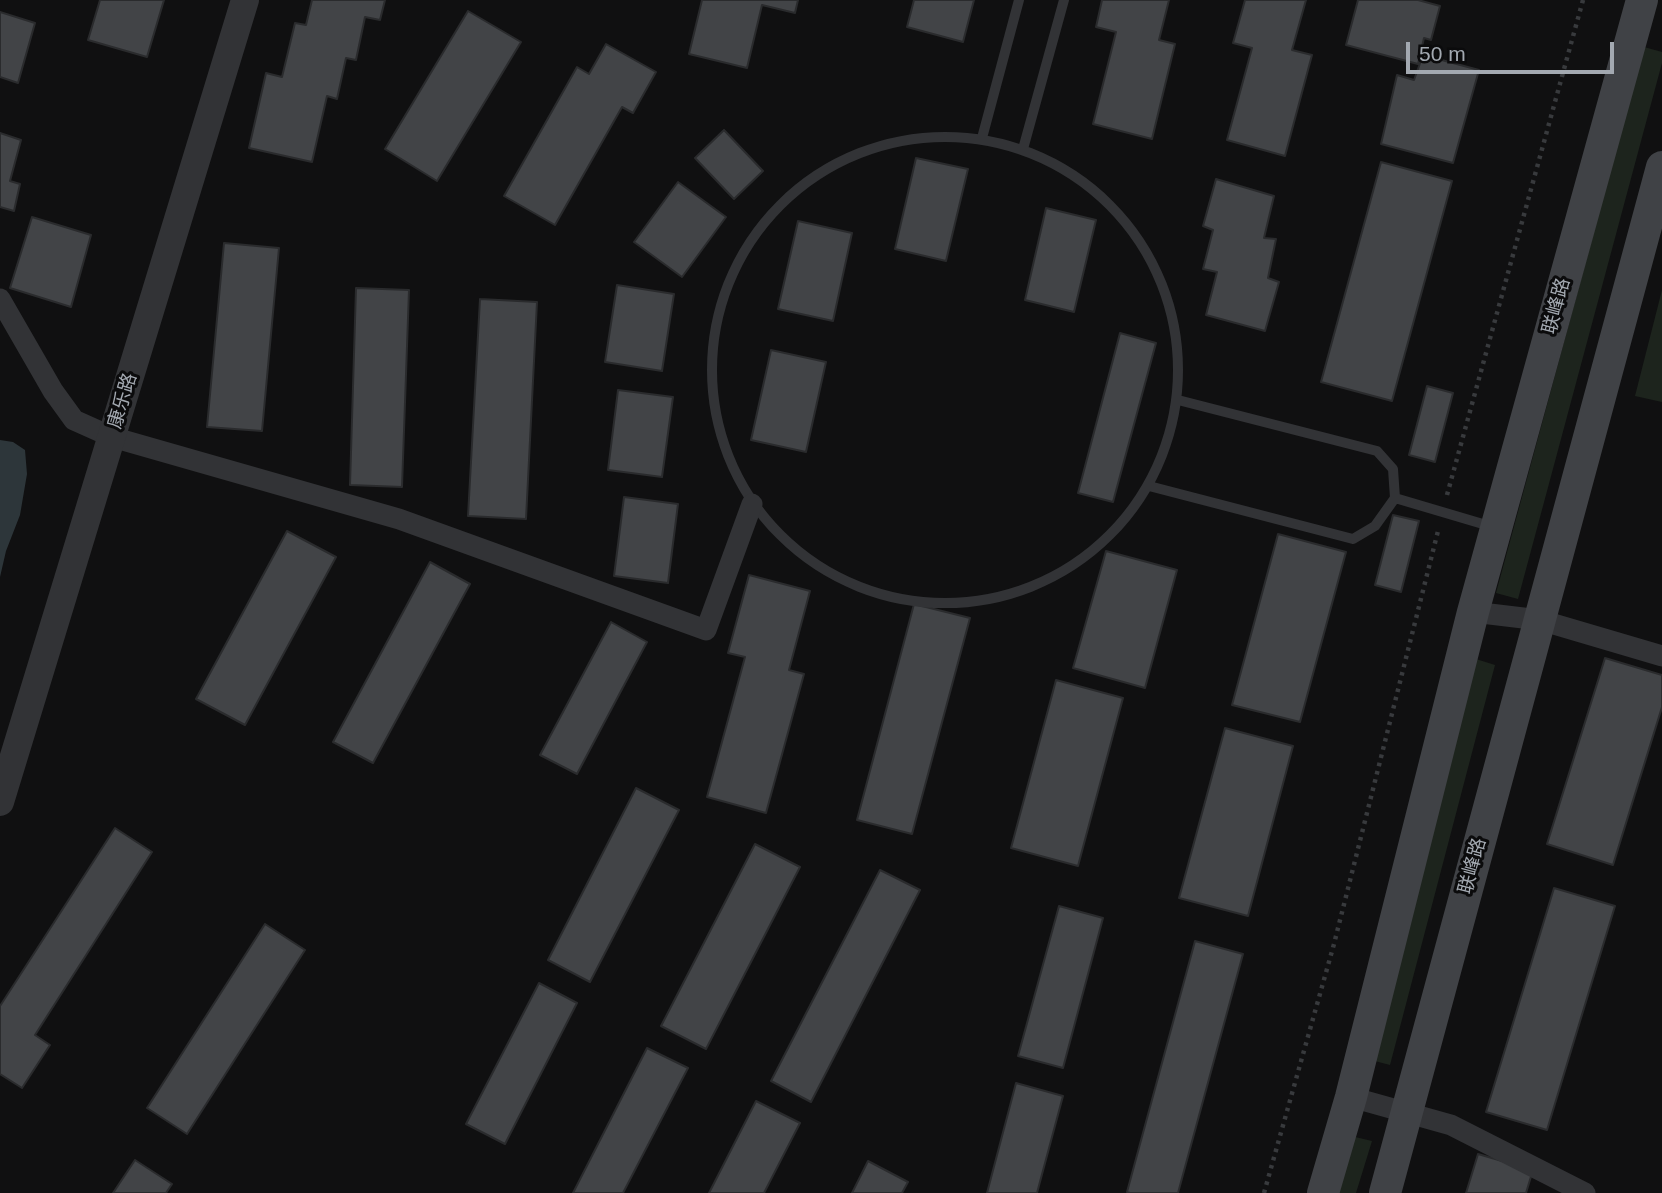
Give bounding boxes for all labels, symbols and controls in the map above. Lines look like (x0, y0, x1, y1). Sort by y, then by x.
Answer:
scale bar (1410, 28, 1618, 72)
text: 50 m (1419, 42, 1466, 65)
street label: 联峰路 (1539, 276, 1575, 336)
street label: 康乐路 (104, 370, 142, 432)
street label: 联峰路 (1455, 836, 1491, 896)

